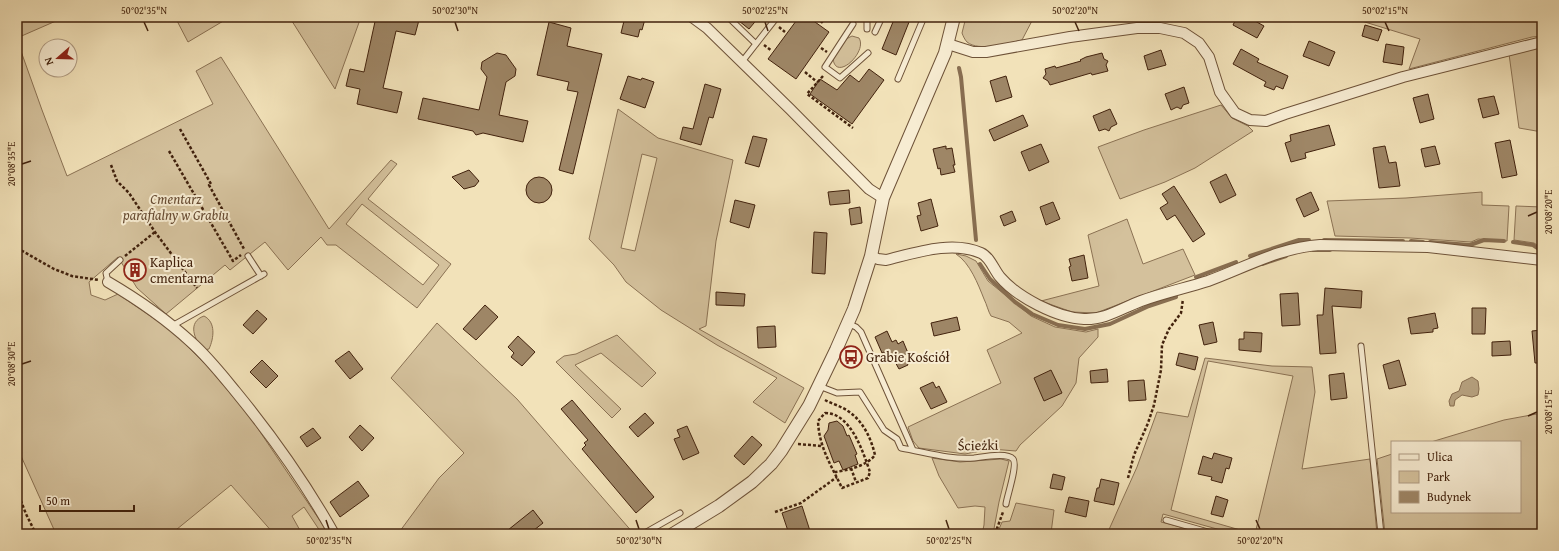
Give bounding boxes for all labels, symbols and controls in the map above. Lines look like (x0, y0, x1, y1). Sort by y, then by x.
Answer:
text: 50°02'35"N (121, 3, 167, 18)
text: 50°02'30"N (432, 3, 478, 18)
text: 50°02'25"N (742, 3, 788, 18)
text: 50°02'20"N (1052, 3, 1098, 18)
text: 50°02'15"N (1362, 3, 1408, 18)
north arrow (38, 38, 78, 78)
text: N (40, 55, 57, 68)
text: 20°08'35"E (4, 142, 19, 186)
park label: Cmentarz parafialny w Grabiu (122, 189, 229, 225)
text: 20°08'20"E (1541, 190, 1556, 234)
place label: Kaplica cmentarna (150, 252, 214, 288)
building icon: Kaplica cmentarna (122, 257, 148, 283)
text: 20°08'30"E (4, 342, 19, 386)
bus stop icon: Grabie Kościół (838, 344, 864, 370)
place label: Grabie Kościół (866, 347, 950, 367)
text: 20°08'15"E (1541, 390, 1556, 434)
street label: Ścieżki (957, 435, 999, 455)
legend (1391, 441, 1521, 513)
text: Ulica (1427, 448, 1453, 465)
text: Park (1427, 468, 1451, 485)
scale bar (40, 487, 134, 513)
text: Budynek (1427, 488, 1472, 505)
text: 50 m (46, 492, 70, 509)
text: 50°02'35"N (306, 533, 352, 548)
text: 50°02'30"N (616, 533, 662, 548)
text: 50°02'25"N (926, 533, 972, 548)
text: 50°02'20"N (1237, 533, 1283, 548)

